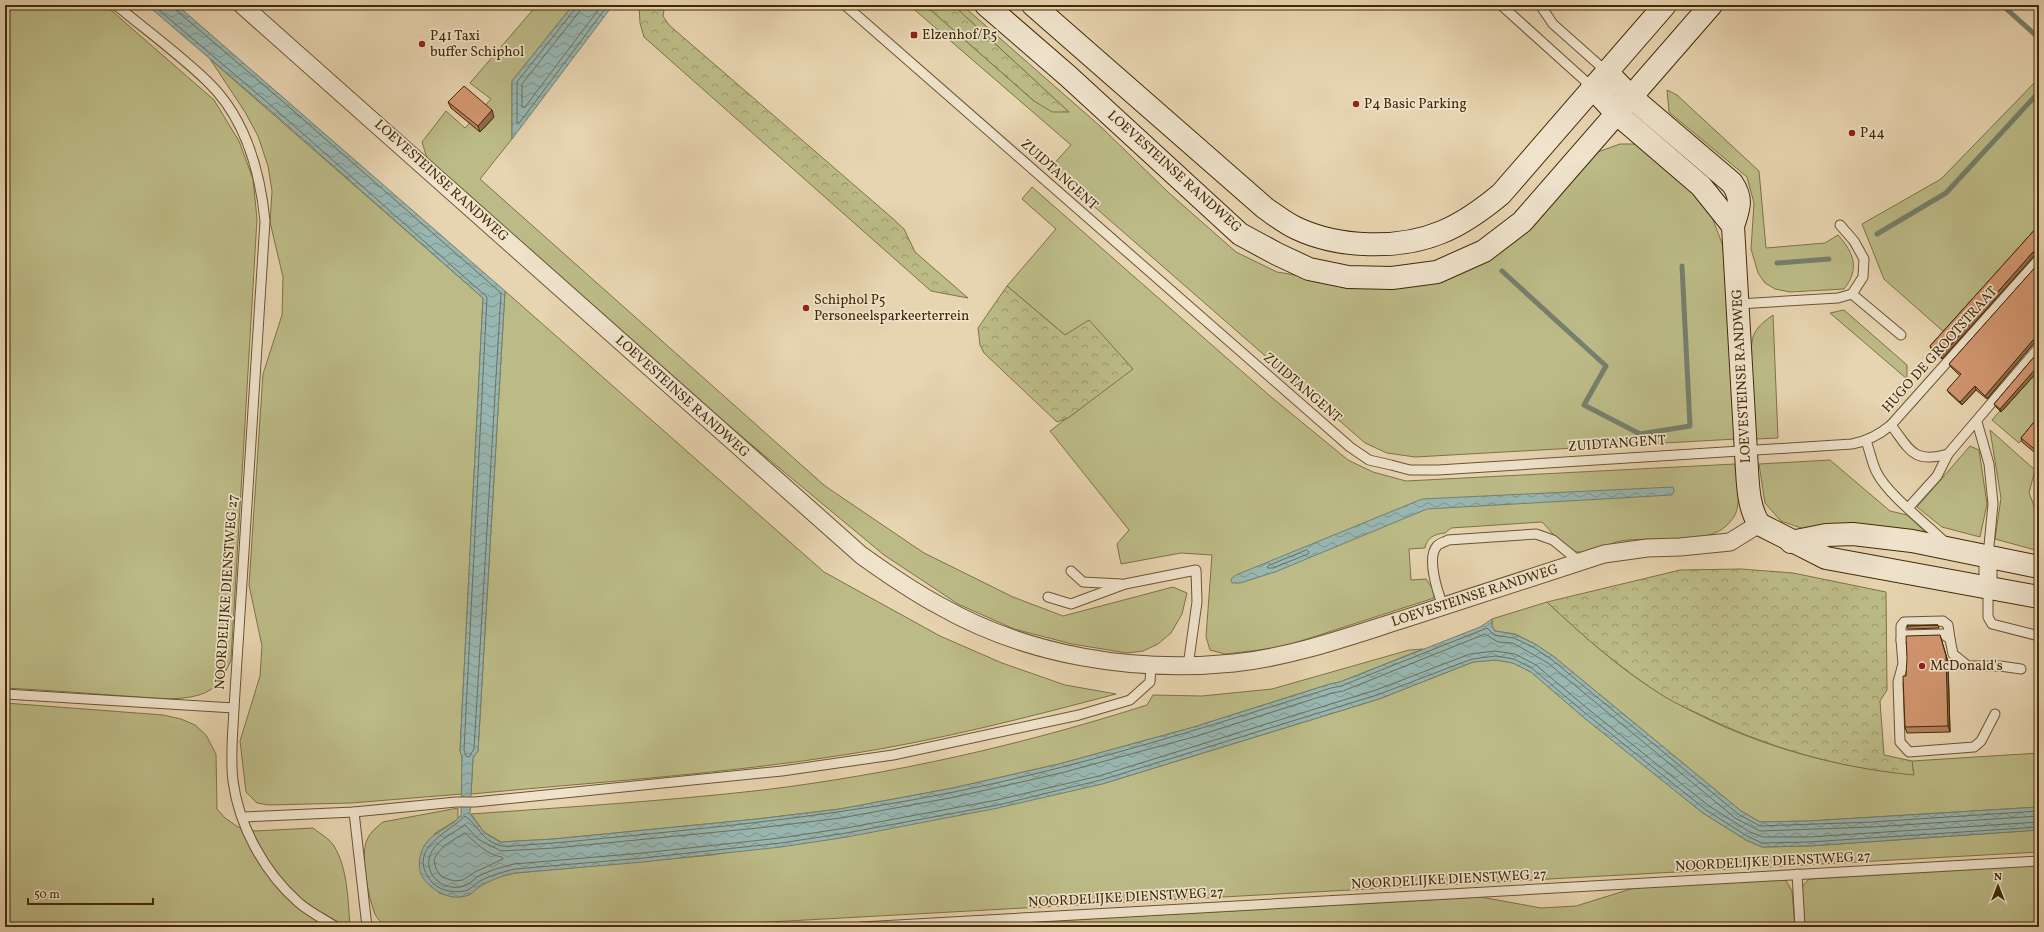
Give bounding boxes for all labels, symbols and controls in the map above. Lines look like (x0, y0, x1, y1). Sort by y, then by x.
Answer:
place label: Elzenhof/P5 (922, 26, 997, 45)
place label: P41 Taxi buffer Schiphol (430, 27, 524, 62)
marker: Elzenhof/P5 (909, 30, 919, 40)
marker: P41 Taxi buffer Schiphol (417, 39, 427, 49)
place label: P4 Basic Parking (1364, 95, 1467, 114)
marker: P4 Basic Parking (1351, 99, 1361, 109)
street label: LOEVESTEINSE RANDWEG (1103, 107, 1245, 237)
street label: LOEVESTEINSE RANDWEG (370, 116, 512, 246)
place label: P44 (1860, 124, 1885, 143)
marker: P44 (1847, 128, 1857, 138)
street label: ZUIDTANGENT (1016, 135, 1102, 215)
street label: HUGO DE GROOTSTRAAT (1878, 283, 2002, 417)
street label: LOEVESTEINSE RANDWEG (1728, 288, 1756, 464)
place label: Schiphol P5 Personeelsparkeerterrein (814, 291, 969, 326)
marker: Schiphol P5 Personeelsparkeerterrein (801, 303, 811, 313)
street label: LOEVESTEINSE RANDWEG (611, 332, 753, 462)
street label: ZUIDTANGENT (1259, 349, 1345, 427)
street label: ZUIDTANGENT (1567, 431, 1667, 457)
street label: NOORDELIJKE DIENSTWEG 27 (211, 493, 243, 690)
street label: LOEVESTEINSE RANDWEG (1389, 560, 1561, 632)
place label: McDonald's (1930, 657, 2003, 676)
marker: McDonald's (1917, 661, 1927, 671)
street label: NOORDELIJKE DIENSTWEG 27 (1675, 847, 1872, 877)
street label: NOORDELIJKE DIENSTWEG 27 (1351, 865, 1548, 895)
north arrow (1978, 866, 2018, 906)
text: N (1994, 870, 2002, 885)
scale bar (28, 880, 153, 906)
street label: NOORDELIJKE DIENSTWEG 27 (1028, 883, 1225, 913)
text: 50 m (34, 887, 60, 903)

